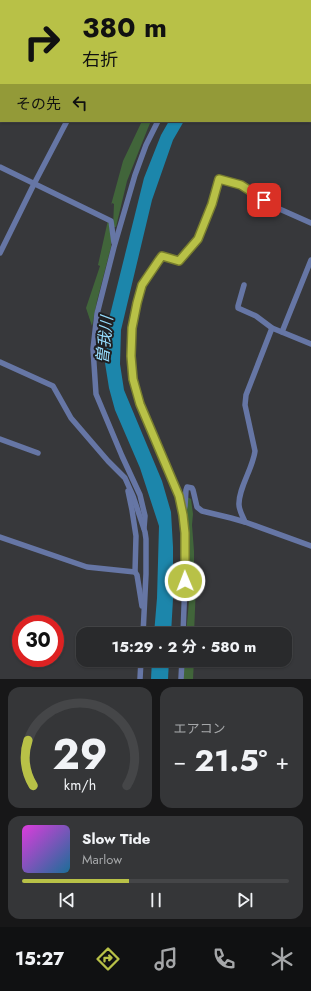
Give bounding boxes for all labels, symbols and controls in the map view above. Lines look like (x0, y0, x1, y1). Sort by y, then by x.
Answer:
text: 380 m (82, 7, 167, 48)
icon: right (16, 16, 68, 68)
text: 右折 (82, 47, 118, 73)
icon: left (69, 92, 91, 114)
text: その先 (16, 93, 61, 115)
pin (247, 183, 281, 217)
icon: arrive (253, 189, 275, 211)
water label: 曽我川 (91, 313, 119, 365)
position arrow (164, 560, 206, 602)
speed limit sign: 30 (12, 615, 64, 667)
text: 15:29 · 2 分 · 580 m (112, 636, 256, 658)
text: エアコン (174, 719, 226, 738)
text: 29 (52, 723, 107, 784)
text: 21.5° (195, 739, 267, 782)
text: − (174, 745, 186, 777)
text: + (275, 745, 289, 777)
text: km/h (64, 774, 96, 794)
text: Slow Tide (82, 828, 150, 850)
text: Marlow (82, 850, 122, 869)
icon: previous (56, 889, 78, 911)
icon: pause (145, 889, 167, 911)
icon: next (234, 889, 256, 911)
icon: directions (94, 945, 122, 973)
icon: music (152, 945, 180, 973)
icon: phone (210, 945, 238, 973)
icon: climate (268, 945, 296, 973)
text: 15:27 (15, 946, 64, 972)

